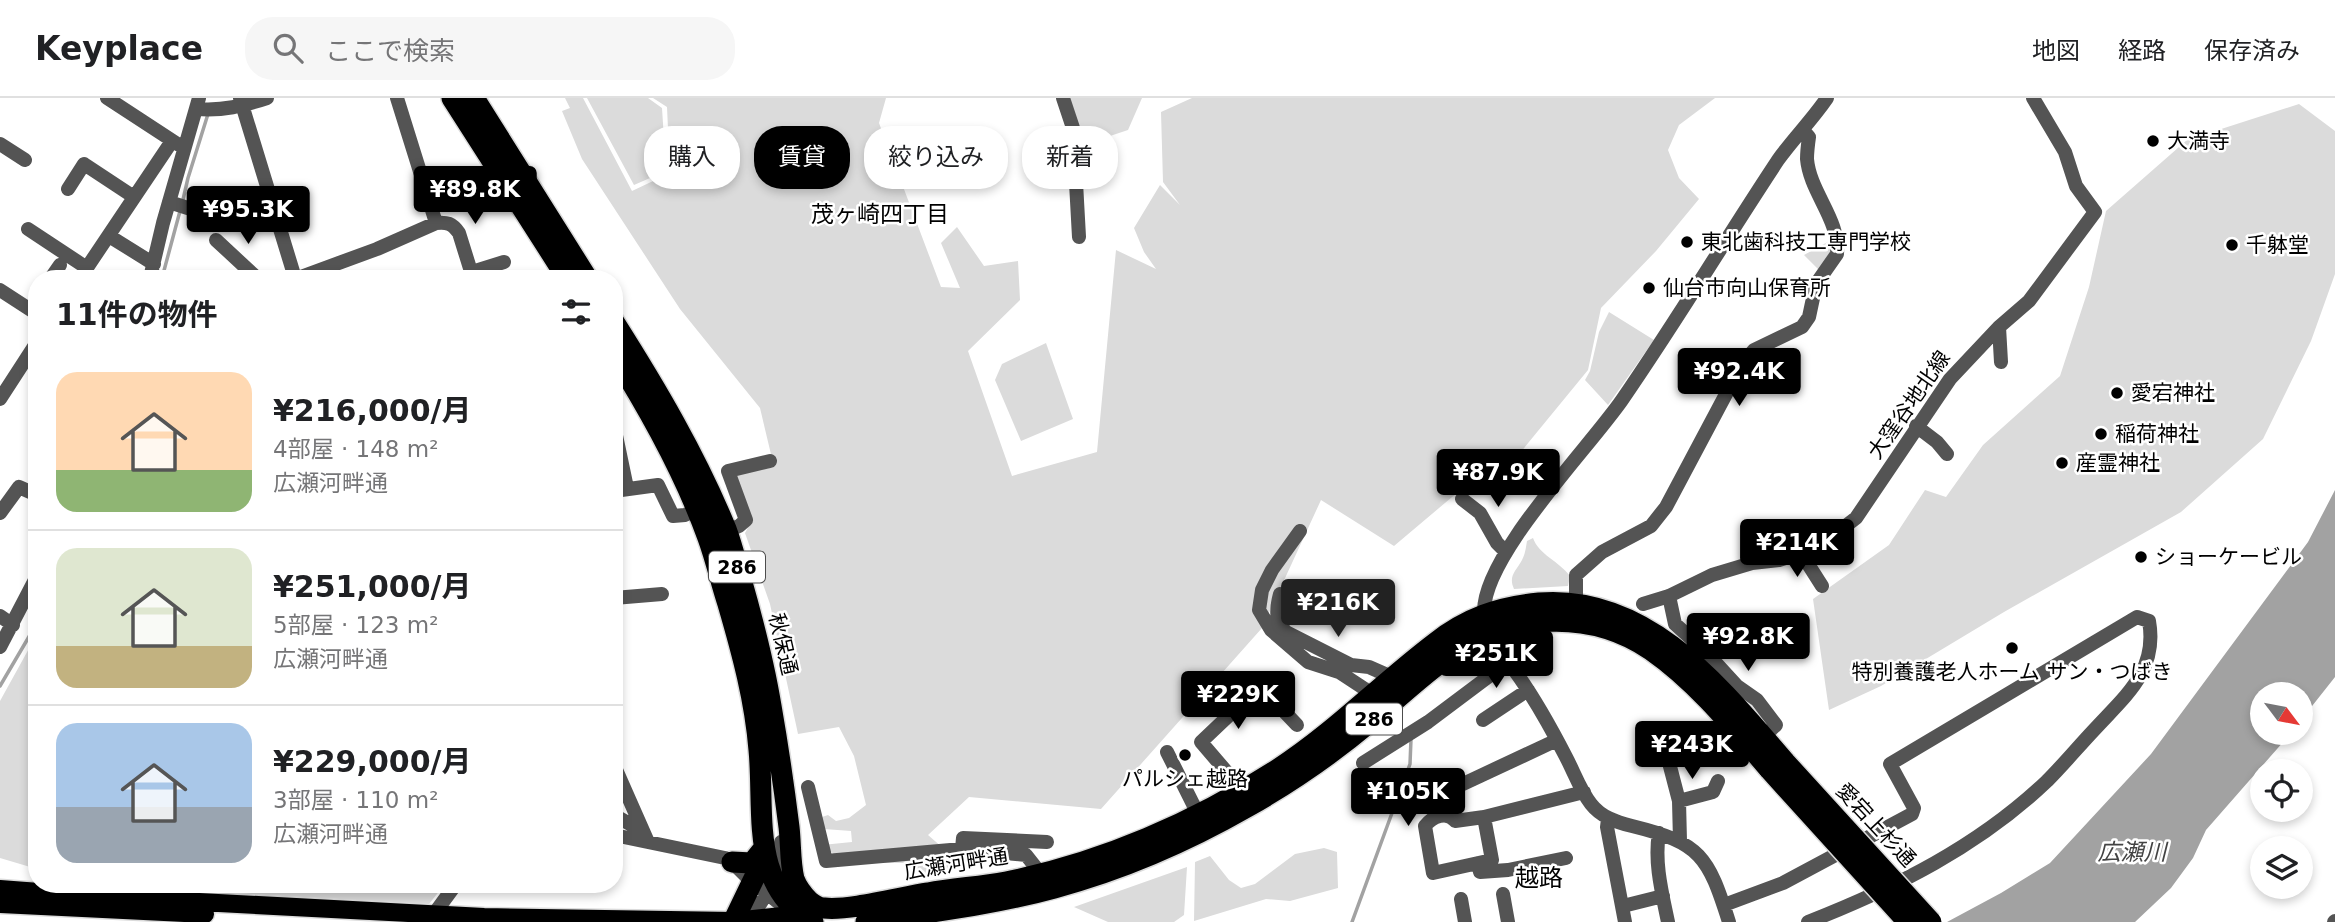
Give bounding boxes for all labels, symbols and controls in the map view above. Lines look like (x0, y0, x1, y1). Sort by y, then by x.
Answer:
search box (245, 17, 735, 80)
text: Keyplace (35, 29, 203, 68)
icon: search (269, 29, 307, 67)
text: ここで検索 (325, 36, 455, 66)
text: 地図 (2032, 37, 2080, 65)
text: 経路 (2118, 37, 2166, 65)
text: 保存済み (2204, 37, 2300, 65)
chip: 購入 (644, 126, 740, 189)
chip: 賃貸 (754, 126, 850, 189)
chip: 絞り込み (864, 126, 1008, 189)
chip: 新着 (1022, 126, 1118, 189)
place label: 大満寺 (2167, 129, 2230, 153)
marker: 大満寺 (2145, 133, 2161, 149)
pin: ¥89.8K (418, 166, 532, 226)
text: ¥89.8K (430, 176, 520, 202)
pin: ¥95.3K (191, 186, 305, 246)
text: ¥95.3K (203, 196, 293, 222)
district label: 茂ヶ崎四丁目 (811, 201, 949, 227)
place label: 東北歯科技工専門学校 (1701, 230, 1911, 254)
place label: 千躰堂 (2246, 233, 2309, 257)
marker: 東北歯科技工専門学校 (1679, 234, 1695, 250)
marker: 千躰堂 (2224, 237, 2240, 253)
place label: 仙台市向山保育所 (1663, 276, 1831, 300)
marker: 仙台市向山保育所 (1641, 280, 1657, 296)
icon: filters (557, 293, 595, 331)
text: 11件の物件 (56, 297, 218, 332)
street label: 大窪谷地北線 (1863, 347, 1955, 463)
pin: ¥92.4K (1682, 348, 1796, 408)
text: ¥92.4K (1694, 358, 1784, 384)
place label: 愛宕神社 (2131, 381, 2215, 405)
marker: 愛宕神社 (2109, 385, 2125, 401)
text: ¥216,000/月 (273, 393, 471, 428)
icon: home (112, 400, 196, 484)
place label: 稲荷神社 (2115, 422, 2199, 446)
marker: 稲荷神社 (2093, 426, 2109, 442)
text: 4部屋 · 148 m² (273, 436, 438, 462)
pin: ¥87.9K (1441, 450, 1555, 509)
place label: 産霊神社 (2076, 451, 2160, 475)
marker: 産霊神社 (2054, 455, 2070, 471)
text: ¥87.9K (1453, 459, 1543, 485)
text: 広瀬河畔通 (273, 470, 388, 496)
pin: ¥214K (1748, 519, 1846, 579)
text: ¥214K (1756, 529, 1838, 555)
place label: ショーケービル (2155, 545, 2302, 569)
marker: ショーケービル (2133, 549, 2149, 565)
road number: 286 (709, 552, 765, 582)
text: ¥251,000/月 (273, 569, 471, 604)
icon: home (112, 576, 196, 660)
pin: ¥216K (1289, 580, 1387, 639)
text: ¥216K (1297, 589, 1379, 615)
street label: 秋保通 (764, 611, 802, 677)
text: 5部屋 · 123 m² (273, 612, 438, 638)
pin: ¥92.8K (1691, 614, 1805, 673)
text: ¥92.8K (1703, 623, 1793, 649)
pin: ¥251K (1447, 630, 1545, 690)
text: ¥251K (1455, 640, 1537, 666)
marker: 特別養護老人ホーム サン・つばき (2004, 640, 2020, 656)
text: 広瀬河畔通 (273, 646, 388, 672)
place label: 特別養護老人ホーム サン・つばき (1851, 660, 2173, 684)
pin: ¥229K (1189, 672, 1287, 731)
text: ¥229K (1197, 681, 1279, 707)
north arrow (2250, 682, 2314, 746)
map controls (2250, 682, 2313, 899)
road number: 286 (1346, 704, 1402, 734)
pin: ¥243K (1643, 722, 1741, 781)
text: ¥243K (1651, 731, 1733, 757)
text: ¥229,000/月 (273, 744, 471, 779)
marker: パルシェ越路 (1177, 747, 1193, 763)
icon: home (112, 751, 196, 835)
button: locate (2250, 759, 2313, 822)
place label: パルシェ越路 (1122, 767, 1248, 791)
pin: ¥105K (1359, 768, 1457, 828)
text: ¥105K (1367, 778, 1449, 804)
street label: 愛宕上杉通 (1831, 778, 1921, 872)
text: 3部屋 · 110 m² (273, 787, 438, 813)
text: 広瀬河畔通 (273, 821, 388, 847)
button: layers (2250, 836, 2313, 899)
water label: 広瀬川 (2098, 839, 2170, 865)
street label: 広瀬河畔通 (902, 844, 1010, 884)
district label: 越路 (1515, 864, 1563, 892)

